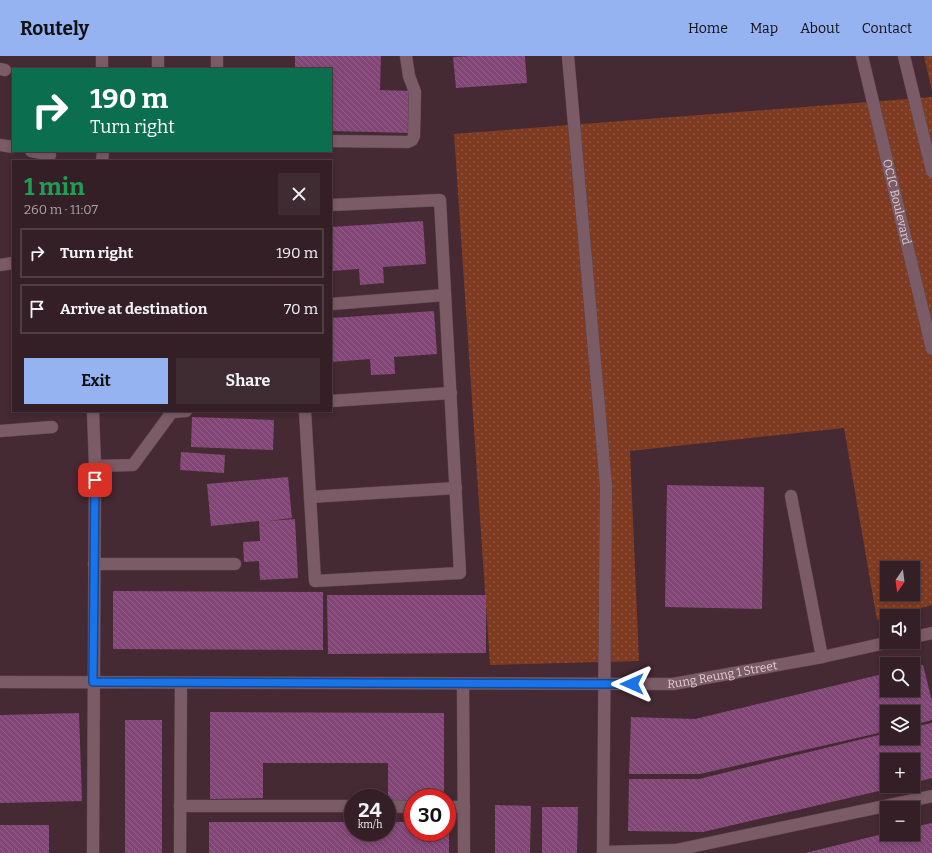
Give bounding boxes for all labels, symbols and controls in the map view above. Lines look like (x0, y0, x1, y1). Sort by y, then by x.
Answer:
text: Routely (20, 17, 89, 40)
text: Home (688, 20, 728, 37)
text: Map (750, 20, 778, 37)
text: About (800, 20, 840, 37)
text: Contact (862, 20, 912, 37)
text: 190 m (90, 82, 168, 115)
icon: right (24, 84, 76, 136)
text: Turn right (90, 116, 175, 138)
street label: OCIC Boulevard (880, 158, 914, 246)
text: 1 min (24, 173, 85, 201)
button: close (278, 173, 320, 215)
text: 260 m · 11:07 (24, 202, 98, 217)
icon: right (26, 242, 48, 264)
text: Turn right (60, 244, 133, 262)
text: 190 m (276, 244, 318, 262)
icon: arrive (26, 298, 48, 320)
text: Arrive at destination (60, 300, 207, 318)
text: 70 m (284, 300, 318, 318)
button: Exit (24, 358, 168, 404)
button: Share (176, 358, 320, 404)
pin (78, 463, 112, 497)
icon: arrive (84, 469, 106, 491)
north arrow (880, 561, 920, 601)
map controls (880, 561, 920, 841)
button: sound (880, 609, 920, 649)
button: search (880, 657, 920, 697)
street label: Rung Reung 1 Street (667, 658, 779, 691)
position arrow (611, 663, 653, 705)
button: layers (880, 705, 920, 745)
button: + (880, 753, 920, 793)
speed limit sign: 30 (404, 789, 456, 841)
text: 24 (358, 798, 382, 822)
button: − (880, 801, 920, 841)
text: km/h (358, 819, 382, 831)

